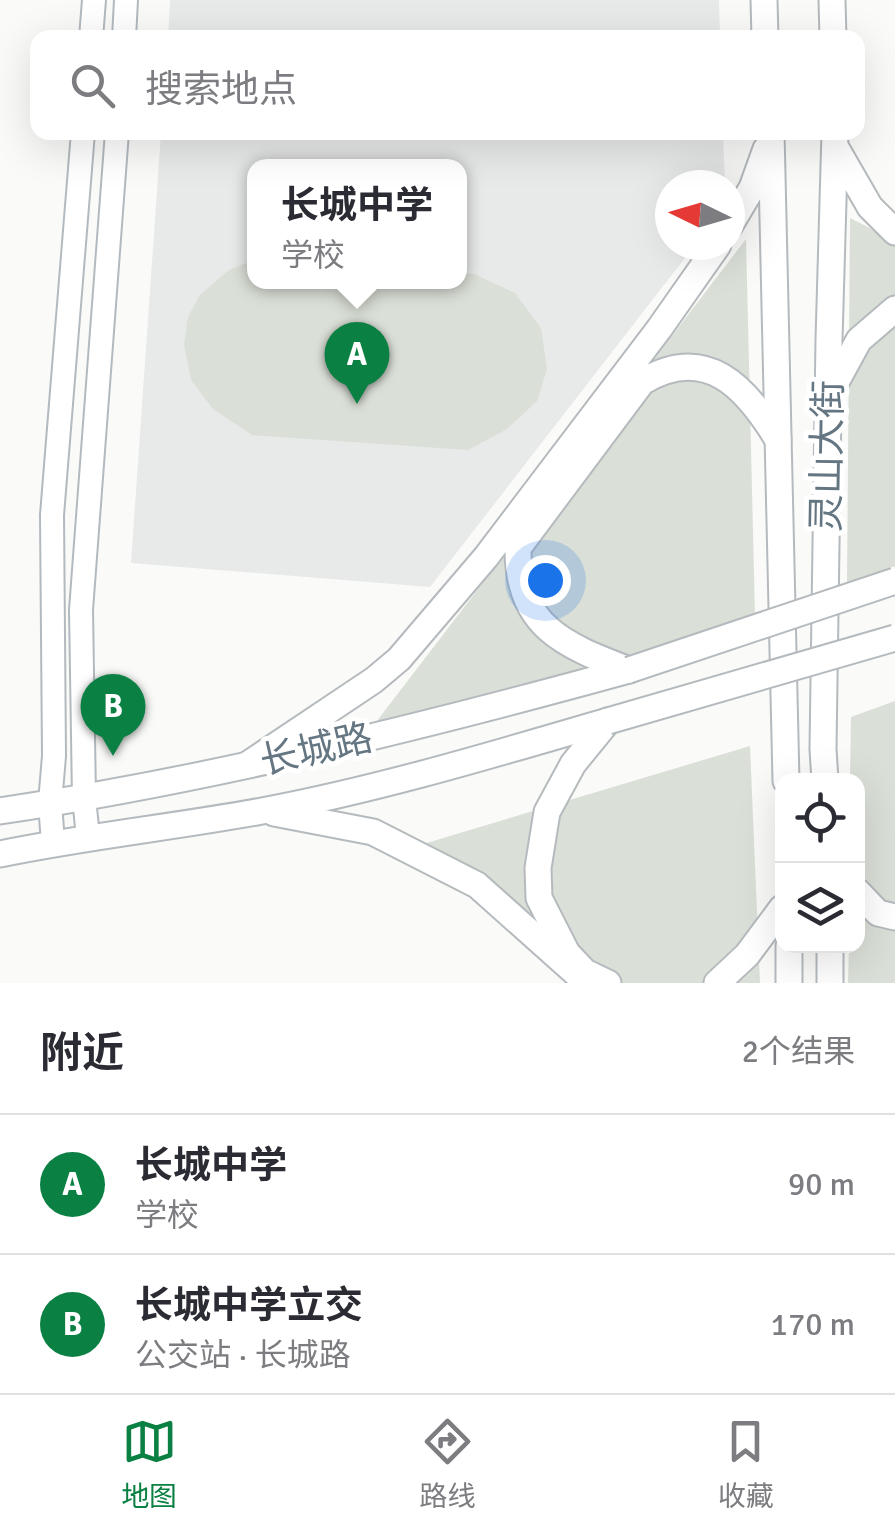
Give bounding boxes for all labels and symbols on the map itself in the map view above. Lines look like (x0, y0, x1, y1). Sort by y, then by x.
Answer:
north arrow (655, 170, 745, 260)
pin: A (324, 322, 390, 404)
street label: 灵山大街 (803, 380, 852, 532)
your location (520, 555, 571, 606)
pin: B (80, 674, 146, 756)
street label: 长城路 (255, 714, 377, 785)

